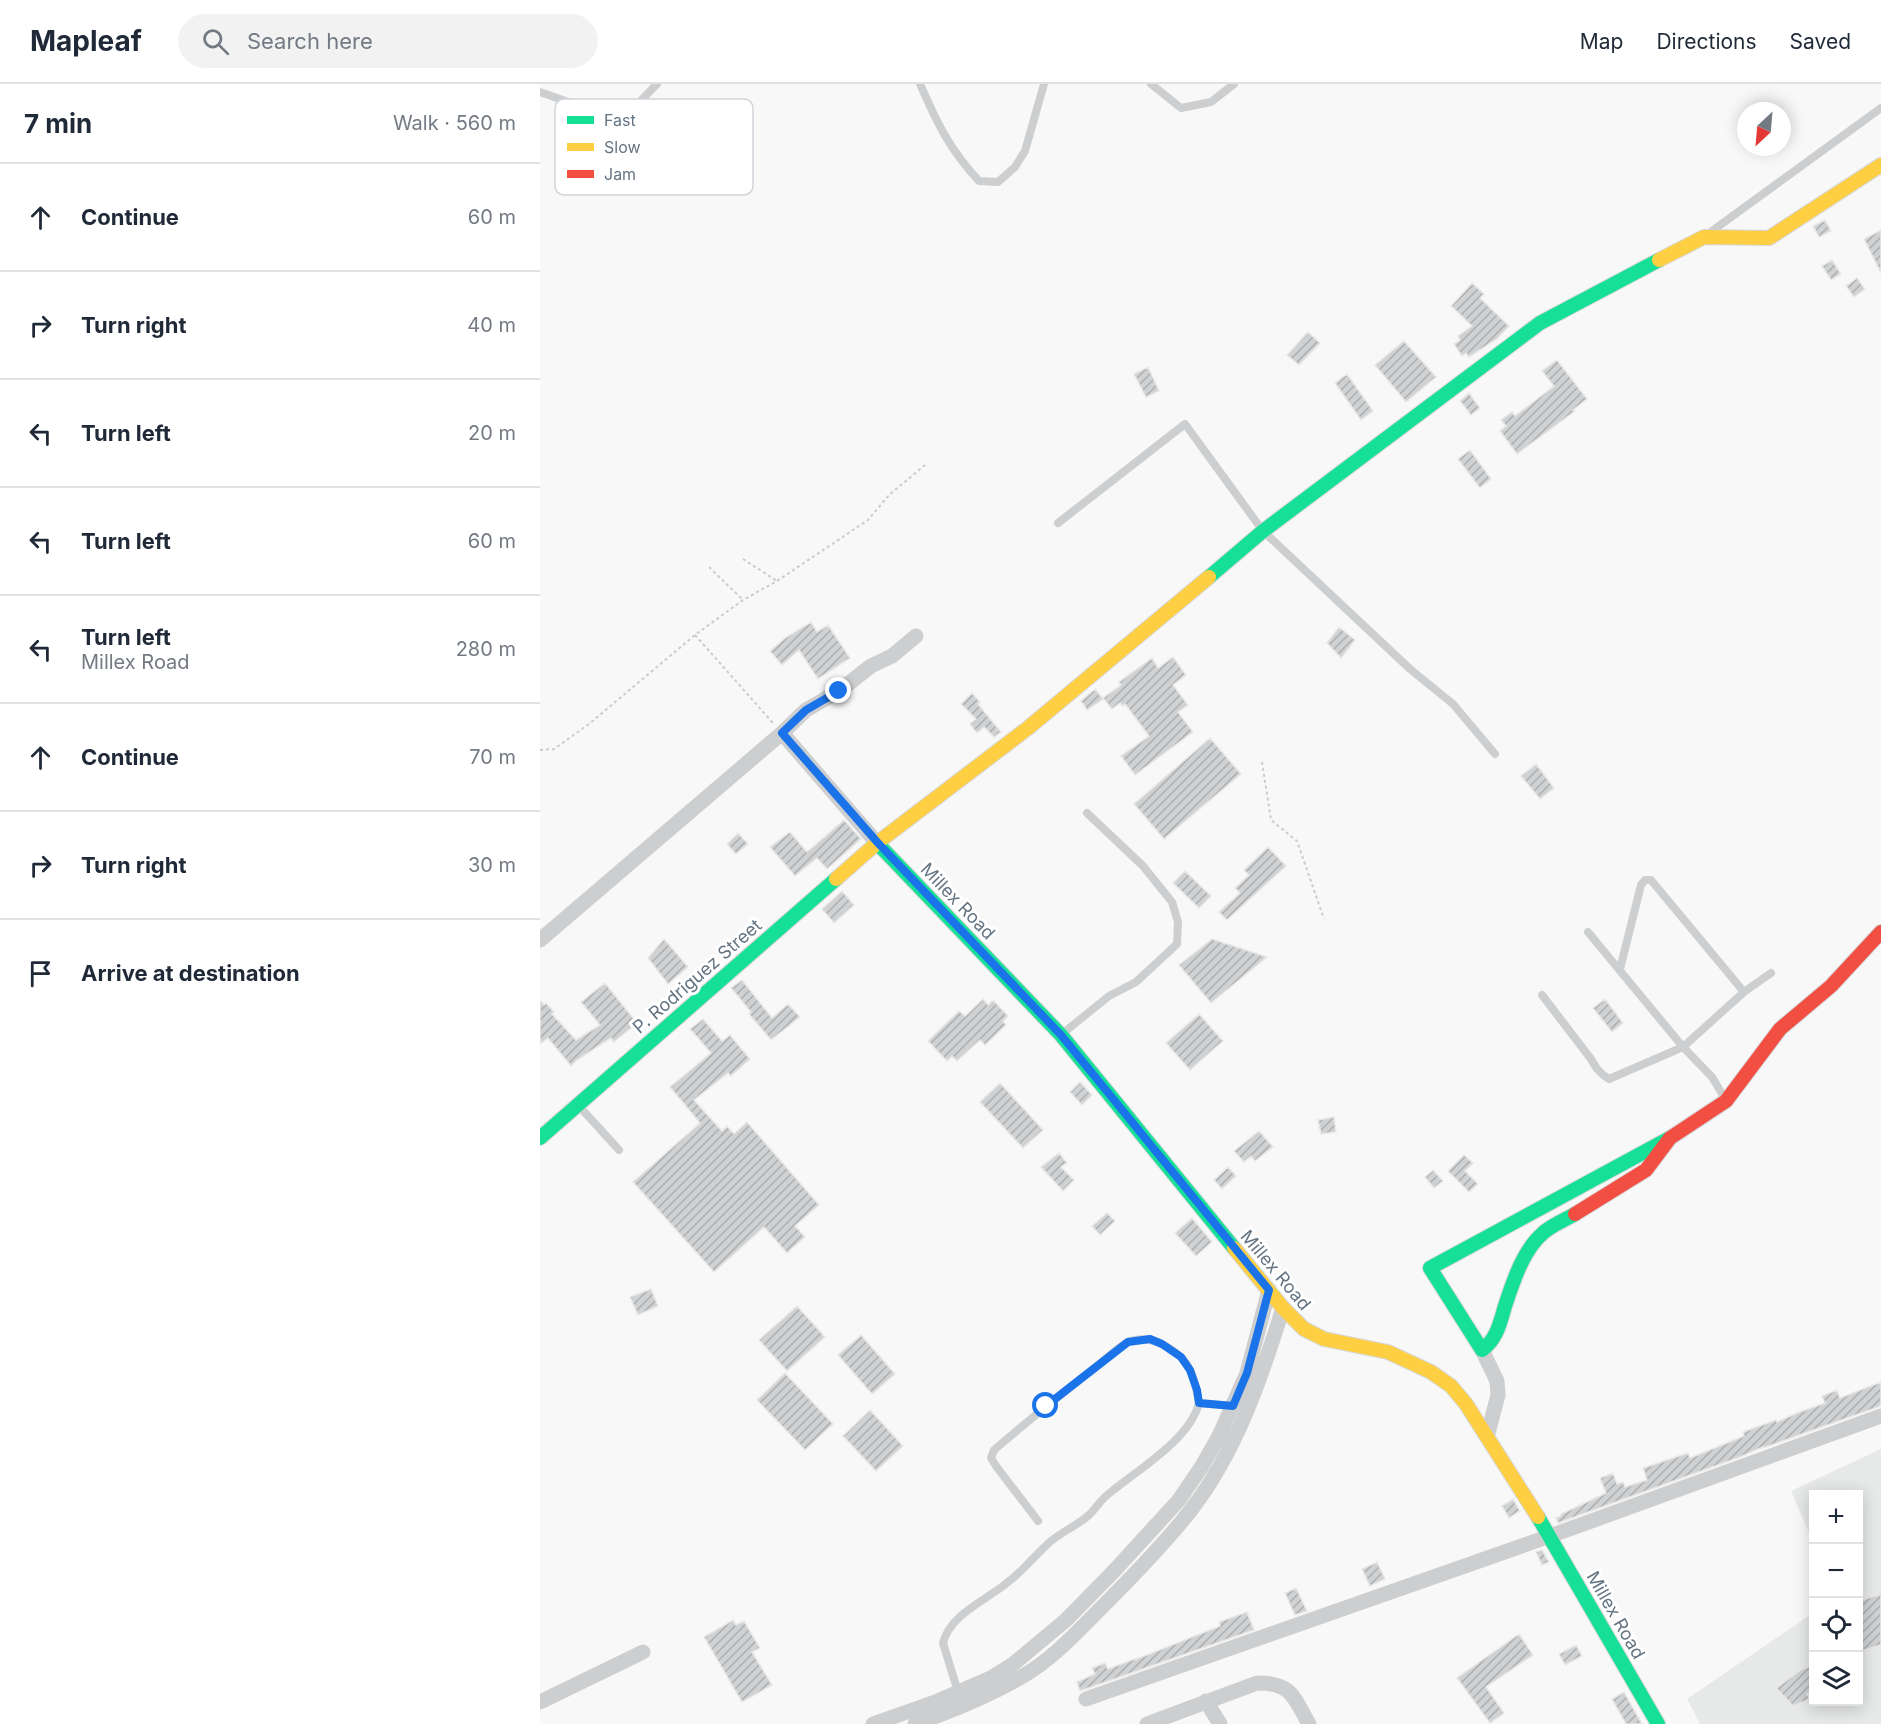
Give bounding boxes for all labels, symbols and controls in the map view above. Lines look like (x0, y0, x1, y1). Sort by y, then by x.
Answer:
search box (178, 14, 598, 68)
text: Mapleaf (30, 24, 142, 58)
icon: search (199, 25, 232, 58)
text: Search here (247, 28, 373, 54)
text: Map (1580, 29, 1623, 54)
text: Directions (1656, 29, 1757, 54)
text: Saved (1790, 29, 1851, 54)
legend (555, 99, 753, 195)
north arrow (1737, 102, 1791, 156)
text: 7 min (24, 108, 92, 139)
text: Fast (604, 110, 636, 130)
text: Walk · 560 m (393, 111, 516, 135)
text: Slow (604, 137, 641, 157)
text: Jam (604, 164, 636, 184)
icon: ahead (24, 201, 57, 234)
text: Continue (81, 204, 179, 230)
text: 60 m (468, 205, 516, 229)
icon: right (24, 309, 57, 342)
text: Turn right (81, 312, 187, 338)
text: 40 m (467, 313, 516, 337)
icon: left (24, 417, 57, 450)
text: Turn left (81, 420, 171, 446)
text: 20 m (468, 421, 516, 445)
icon: left (24, 525, 57, 558)
text: Turn left (81, 528, 171, 554)
text: 60 m (468, 529, 516, 553)
text: Turn left (81, 624, 171, 650)
icon: left (24, 633, 57, 666)
text: 280 m (456, 637, 516, 661)
text: Millex Road (81, 650, 190, 674)
route end (825, 677, 851, 703)
icon: ahead (24, 741, 57, 774)
text: Continue (81, 744, 179, 770)
text: 70 m (469, 745, 516, 769)
icon: right (24, 849, 57, 882)
text: Turn right (81, 852, 187, 878)
text: 30 m (468, 853, 516, 877)
street label: Millex Road (917, 859, 999, 943)
street label: P. Rodriguez Street (628, 914, 766, 1038)
icon: arrive (24, 957, 57, 990)
text: Arrive at destination (81, 960, 300, 986)
street label: Millex Road (1237, 1226, 1315, 1314)
route start (1032, 1392, 1058, 1418)
map controls (1809, 1490, 1863, 1706)
button: + (1809, 1490, 1863, 1544)
button: − (1809, 1544, 1863, 1598)
street label: Millex Road (1582, 1567, 1650, 1663)
button: locate (1809, 1598, 1863, 1652)
button: layers (1809, 1652, 1863, 1706)

